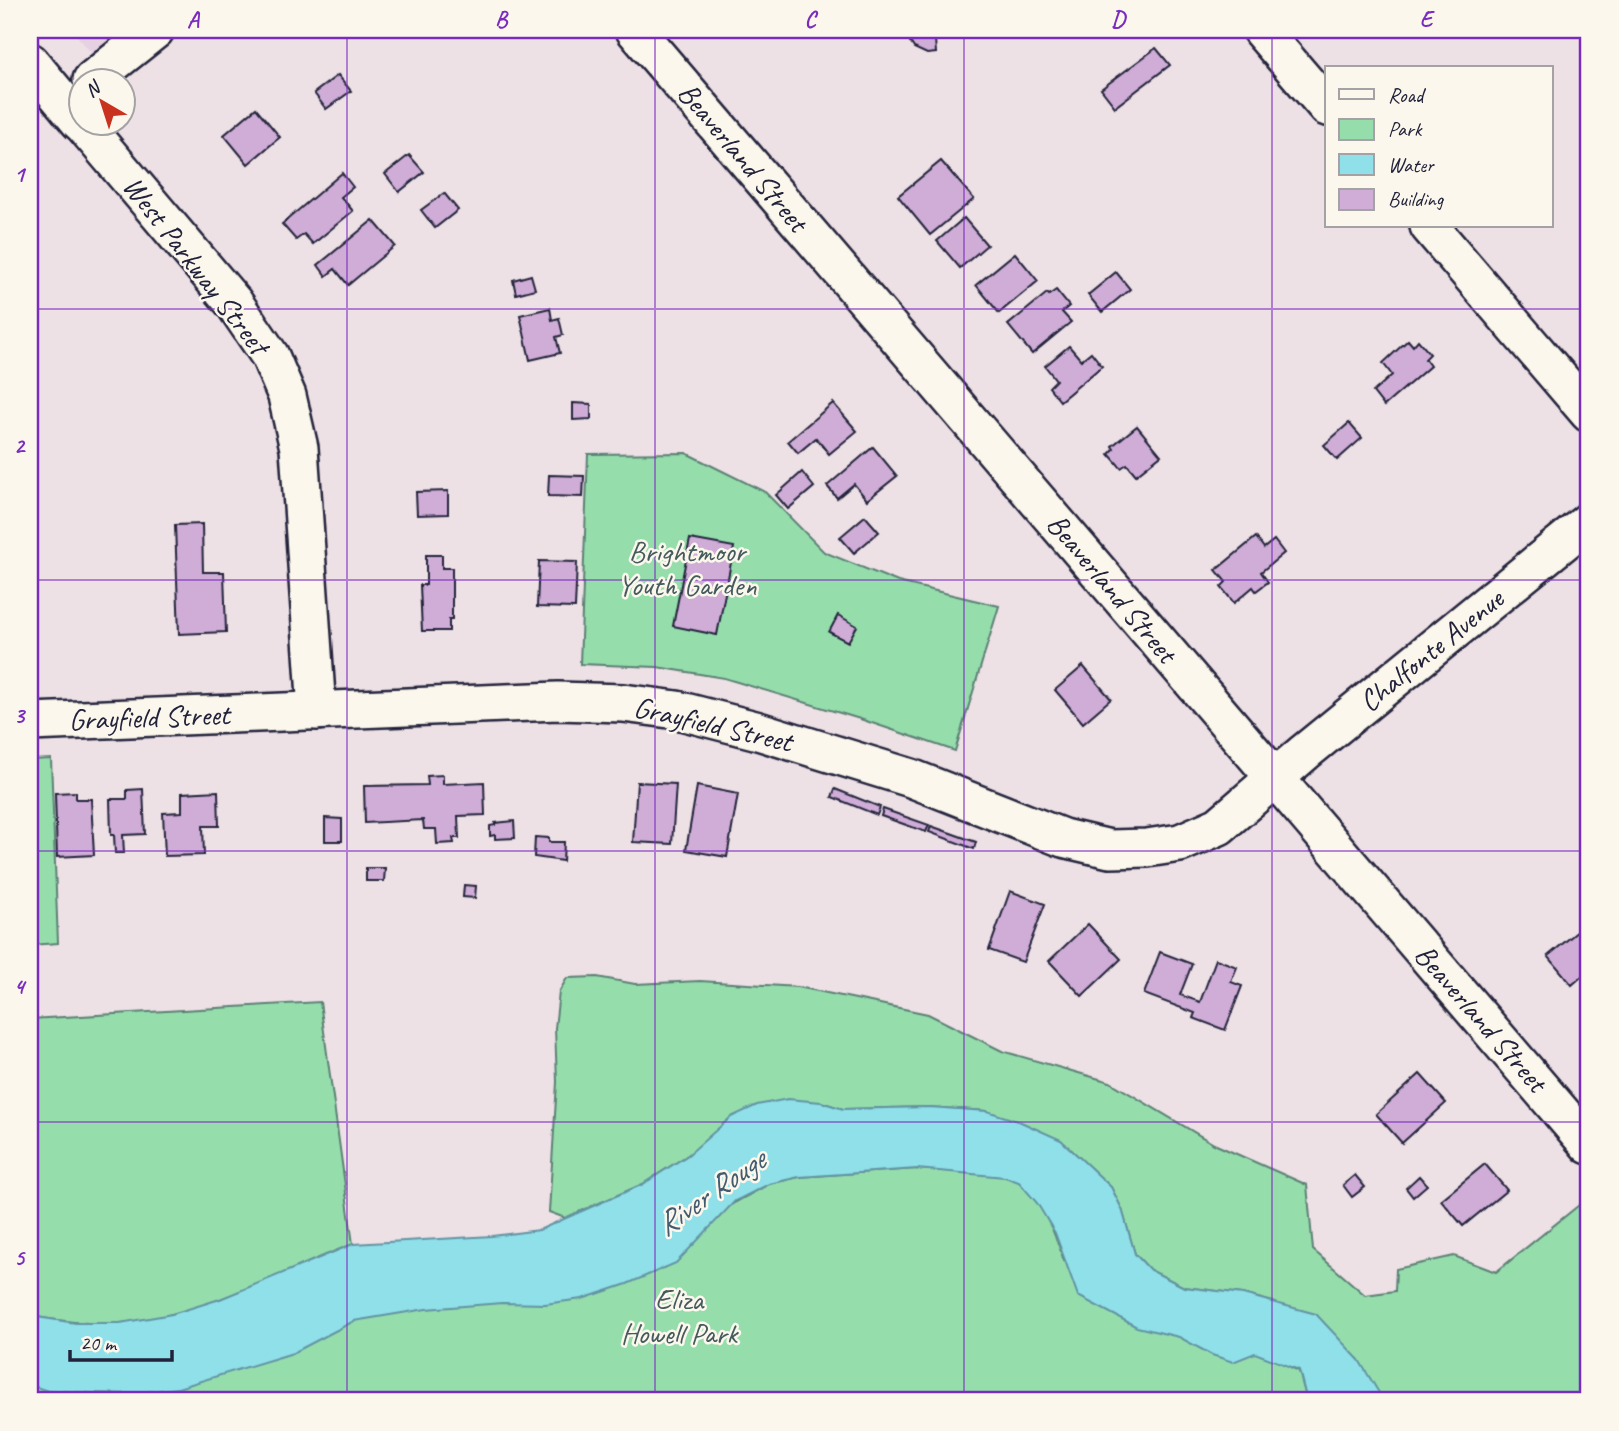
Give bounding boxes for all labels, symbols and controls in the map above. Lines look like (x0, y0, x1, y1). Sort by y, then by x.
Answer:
text: A (187, 5, 201, 34)
text: B (495, 5, 509, 34)
text: C (805, 5, 819, 34)
text: D (1111, 5, 1127, 34)
text: E (1420, 5, 1436, 34)
north arrow (66, 66, 136, 136)
legend (1325, 66, 1552, 228)
text: N (80, 75, 107, 103)
street label: Beaverland Street (670, 75, 818, 242)
text: Road (1388, 82, 1427, 108)
text: Park (1388, 116, 1423, 142)
text: Water (1388, 152, 1435, 178)
text: 1 (14, 160, 27, 189)
street label: West Parkway Street (115, 168, 280, 365)
text: Building (1388, 186, 1445, 212)
text: 2 (14, 431, 27, 460)
street label: Beaverland Street (1039, 506, 1187, 673)
park label: Brightmoor Youth Garden (618, 532, 757, 604)
street label: Chalfonte Avenue (1351, 579, 1513, 720)
street label: Grayfield Street (630, 687, 799, 761)
street label: Grayfield Street (68, 695, 233, 739)
text: 3 (14, 701, 27, 730)
street label: Beaverland Street (1407, 936, 1557, 1102)
text: 4 (14, 972, 27, 1001)
water label: River Rouge (648, 1137, 777, 1245)
text: 5 (14, 1243, 26, 1272)
park label: Eliza Howell Park (621, 1280, 739, 1352)
scale bar (70, 1319, 172, 1363)
text: 20 m (80, 1330, 118, 1356)

